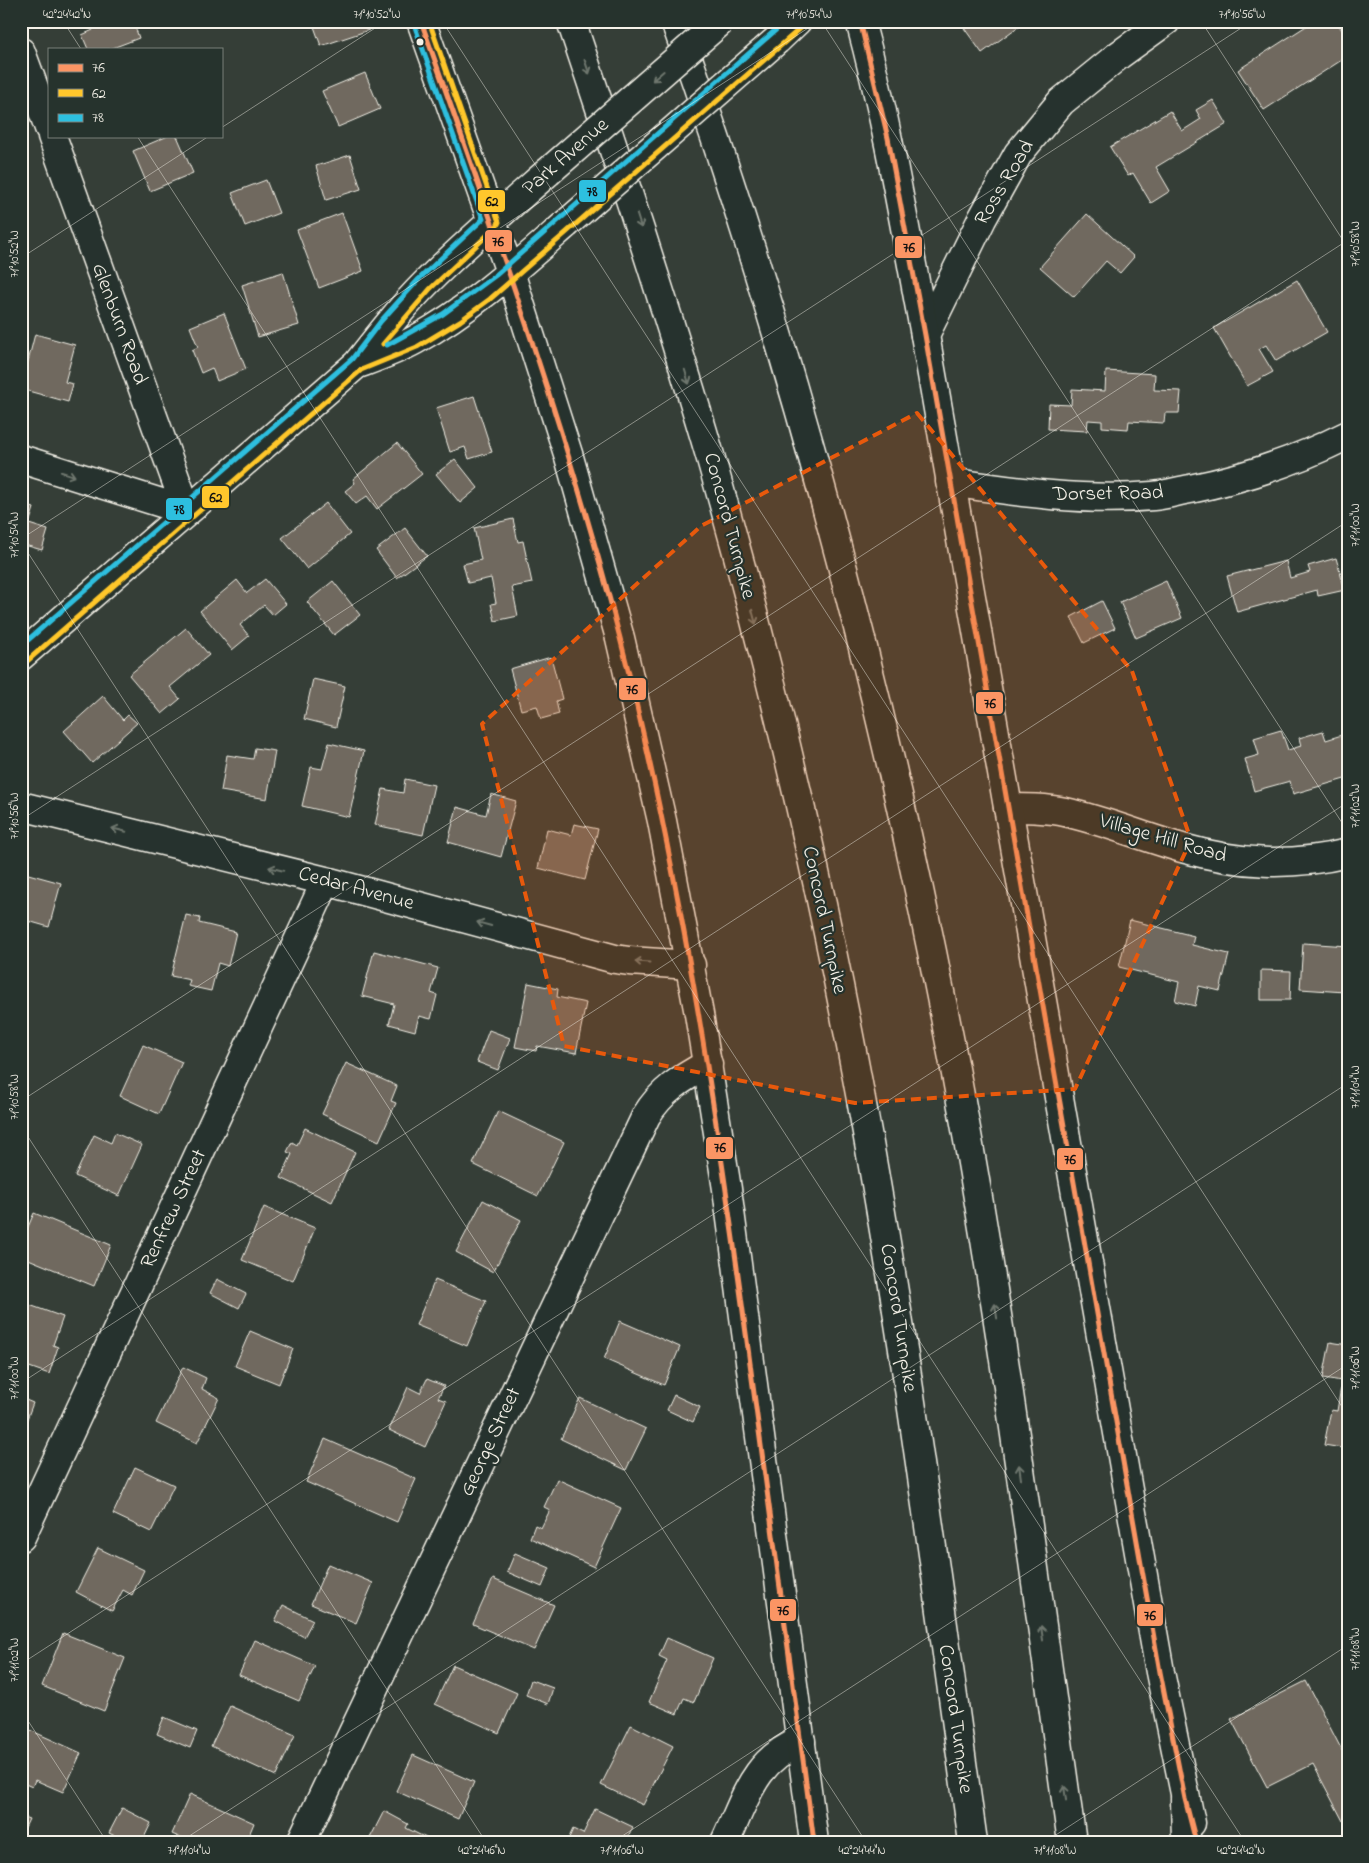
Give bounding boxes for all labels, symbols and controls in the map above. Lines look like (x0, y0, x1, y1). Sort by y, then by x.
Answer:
text: 42°24'42"N (43, 6, 91, 24)
text: 71°10'52"W (353, 6, 401, 24)
text: 71°10'54"W (786, 6, 832, 24)
text: 71°10'56"W (1219, 6, 1265, 24)
unlabelled marker (415, 37, 425, 47)
legend (48, 48, 222, 138)
text: 76 (92, 57, 105, 79)
one-way arrow (583, 59, 592, 75)
one-way arrow (651, 71, 664, 82)
text: 62 (92, 83, 107, 105)
text: 78 (92, 107, 104, 129)
street label: Park Avenue (516, 111, 616, 203)
street label: Ross Road (968, 134, 1042, 231)
line badge: 78 (578, 179, 607, 203)
text: 78 (586, 182, 598, 203)
line badge: 62 (477, 189, 506, 213)
text: 62 (484, 192, 499, 213)
one-way arrow (635, 213, 644, 229)
text: 71°10'58"W (1347, 221, 1365, 267)
line badge: 76 (484, 229, 513, 253)
text: 71°10'52"W (6, 230, 24, 278)
text: 76 (492, 232, 505, 253)
line badge: 76 (894, 235, 923, 259)
text: 76 (903, 238, 916, 259)
street label: Glenburn Road (83, 259, 155, 389)
one-way arrow (682, 368, 692, 384)
street label: Concord Turnpike (695, 450, 763, 603)
one-way arrow (59, 469, 75, 479)
street label: Dorset Road (1051, 478, 1164, 510)
line badge: 62 (201, 485, 230, 509)
text: 62 (208, 488, 223, 509)
line badge: 78 (165, 497, 193, 521)
text: 78 (173, 500, 185, 521)
text: 71°11'00"W (1347, 503, 1365, 547)
text: 71°10'54"W (6, 512, 24, 558)
one-way arrow (749, 609, 759, 625)
line badge: 76 (618, 677, 647, 701)
text: 76 (626, 680, 639, 701)
line badge: 76 (975, 691, 1004, 715)
text: 76 (984, 694, 997, 715)
text: 71°11'02"W (1347, 784, 1365, 828)
text: 71°10'56"W (6, 793, 24, 839)
street label: Village Hill Road (1094, 806, 1230, 873)
one-way arrow (111, 825, 127, 834)
street label: Concord Turnpike (794, 844, 854, 997)
street label: Cedar Avenue (295, 859, 418, 919)
one-way arrow (269, 864, 285, 873)
one-way arrow (477, 918, 493, 928)
one-way arrow (634, 957, 650, 967)
text: 71°11'04"W (1347, 1065, 1365, 1109)
text: 71°10'58"W (6, 1074, 24, 1120)
line badge: 76 (705, 1136, 734, 1160)
text: 76 (714, 1138, 727, 1159)
street label: Renfrew Street (133, 1144, 215, 1274)
line badge: 76 (1056, 1147, 1084, 1171)
text: 76 (1064, 1150, 1077, 1171)
street label: Concord Turnpike (871, 1242, 925, 1395)
one-way arrow (991, 1303, 1001, 1319)
text: 71°11'06"W (1347, 1346, 1365, 1390)
text: 71°11'00"W (6, 1356, 24, 1400)
street label: George Street (453, 1383, 531, 1502)
one-way arrow (1014, 1464, 1024, 1480)
line badge: 76 (769, 1598, 797, 1622)
text: 76 (777, 1601, 790, 1622)
line badge: 76 (1136, 1603, 1164, 1627)
text: 76 (1144, 1606, 1157, 1627)
one-way arrow (1037, 1625, 1047, 1641)
text: 71°11'08"W (1347, 1628, 1365, 1670)
text: 71°11'02"W (6, 1638, 24, 1682)
street label: Concord Turnpike (930, 1643, 980, 1796)
one-way arrow (1060, 1786, 1070, 1802)
text: 71°11'04"W (167, 1842, 211, 1860)
text: 42°24'46"N (458, 1842, 506, 1860)
text: 71°11'06"W (600, 1842, 644, 1860)
text: 42°24'44"N (838, 1842, 886, 1860)
text: 71°11'08"W (1034, 1842, 1076, 1860)
text: 42°24'42"N (1217, 1842, 1265, 1860)

